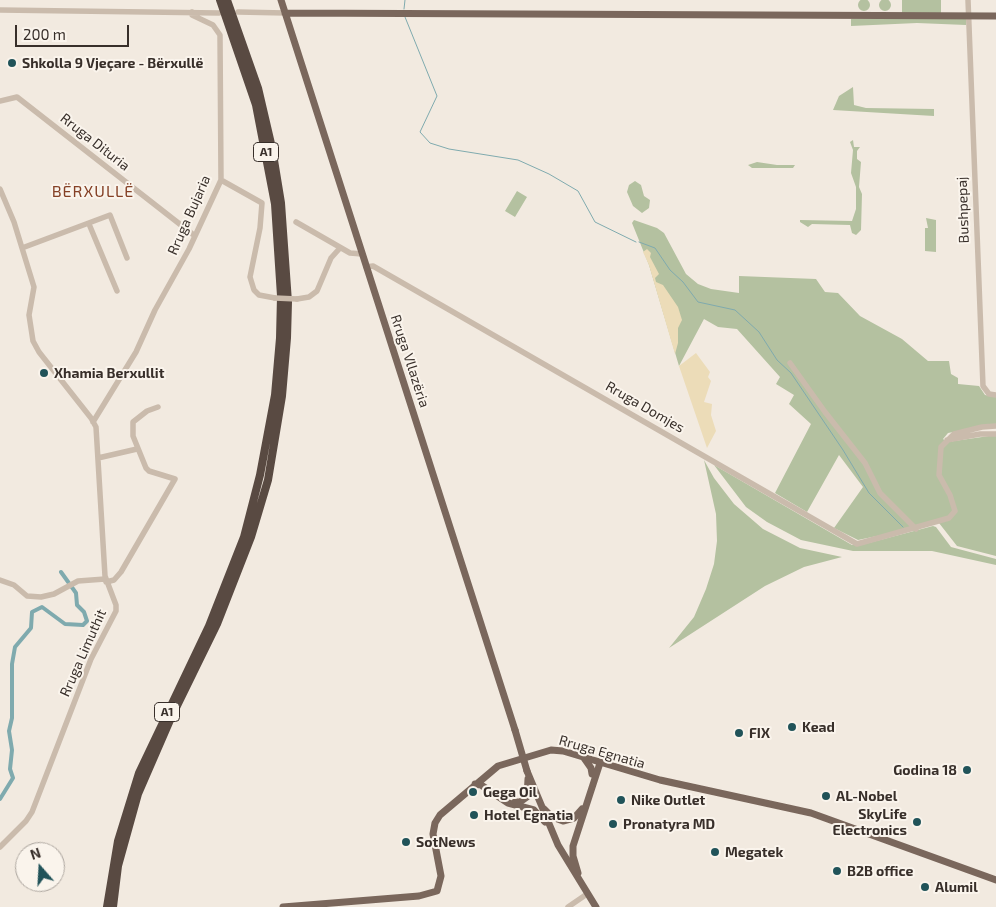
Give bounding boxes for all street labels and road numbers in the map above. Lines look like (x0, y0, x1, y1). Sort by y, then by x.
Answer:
street label: Rruga Dituria (57, 110, 133, 174)
road number: A1 (254, 142, 278, 162)
street label: Rruga Bujaria (164, 173, 214, 257)
street label: Bushpepaj (953, 176, 973, 244)
street label: Rruga Vllazëria (387, 312, 433, 410)
street label: Rruga Domjes (603, 378, 687, 436)
street label: Rruga Limuthit (56, 607, 110, 699)
road number: A1 (154, 702, 180, 722)
street label: Rruga Egnatia (557, 732, 647, 772)

